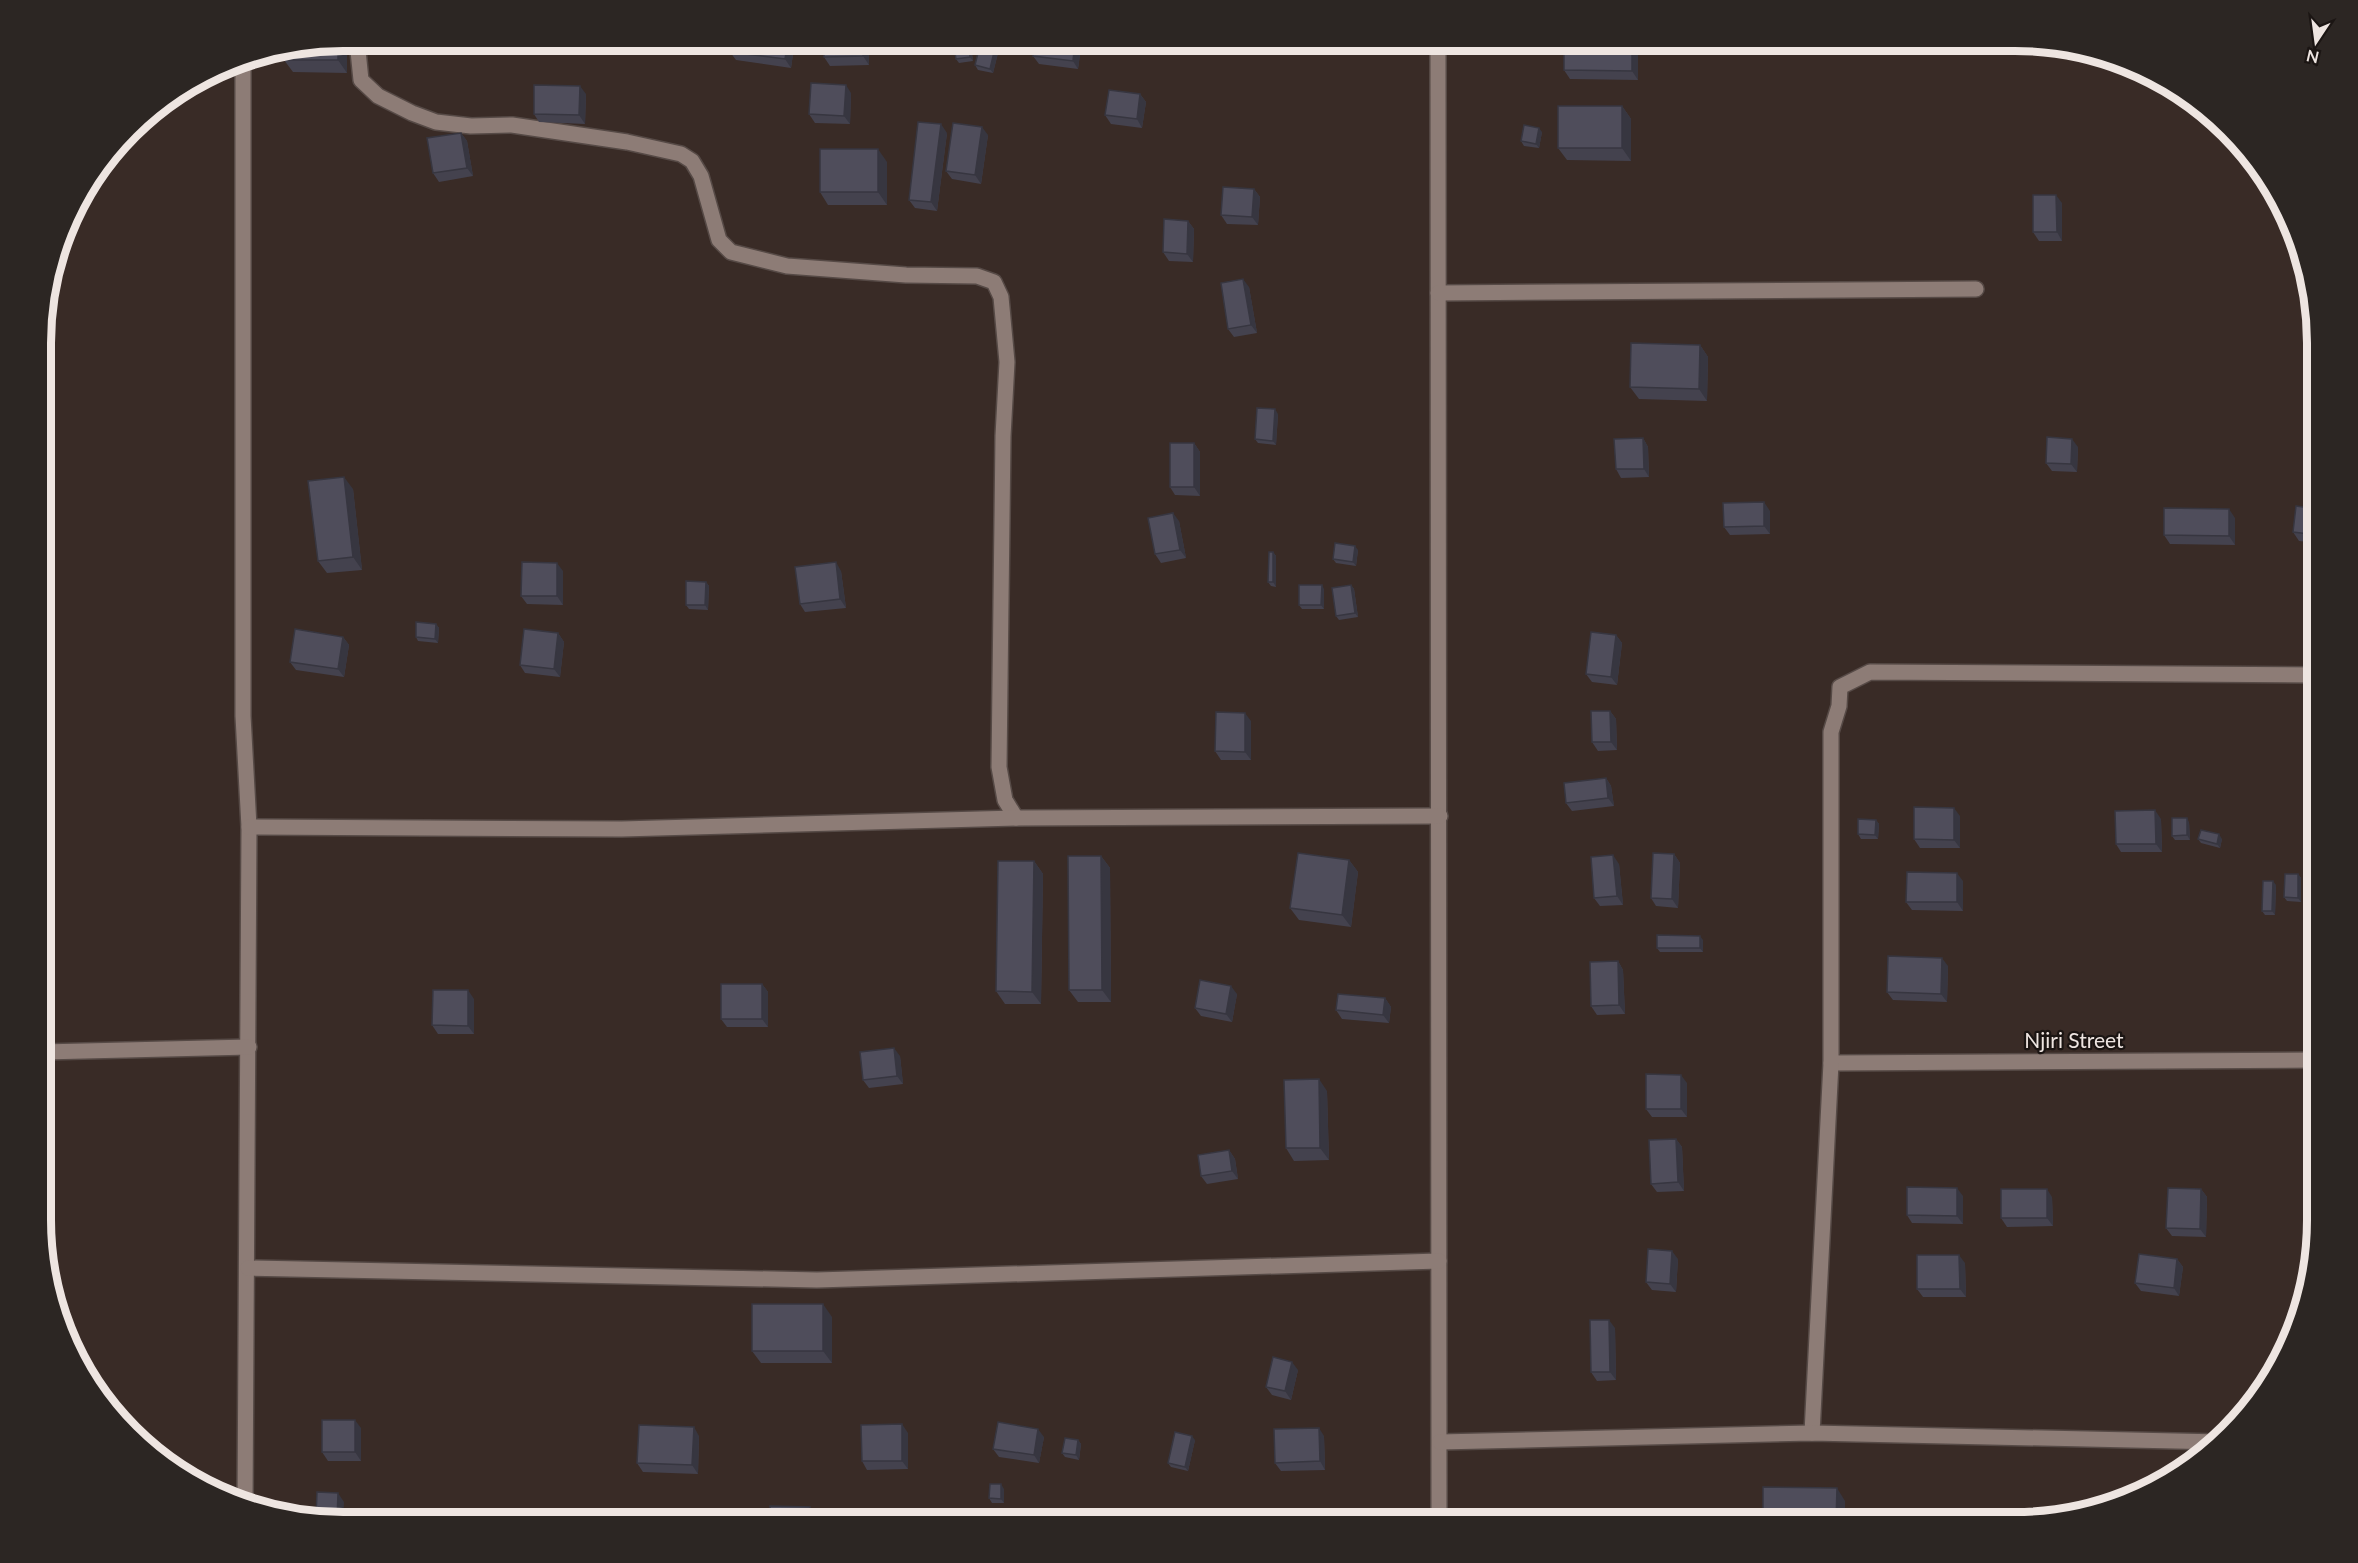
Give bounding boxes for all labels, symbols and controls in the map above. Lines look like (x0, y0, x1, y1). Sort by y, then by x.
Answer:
north arrow (2286, 12, 2346, 72)
text: N (2304, 46, 2321, 68)
street label: Njiri Street (2024, 1027, 2124, 1052)

